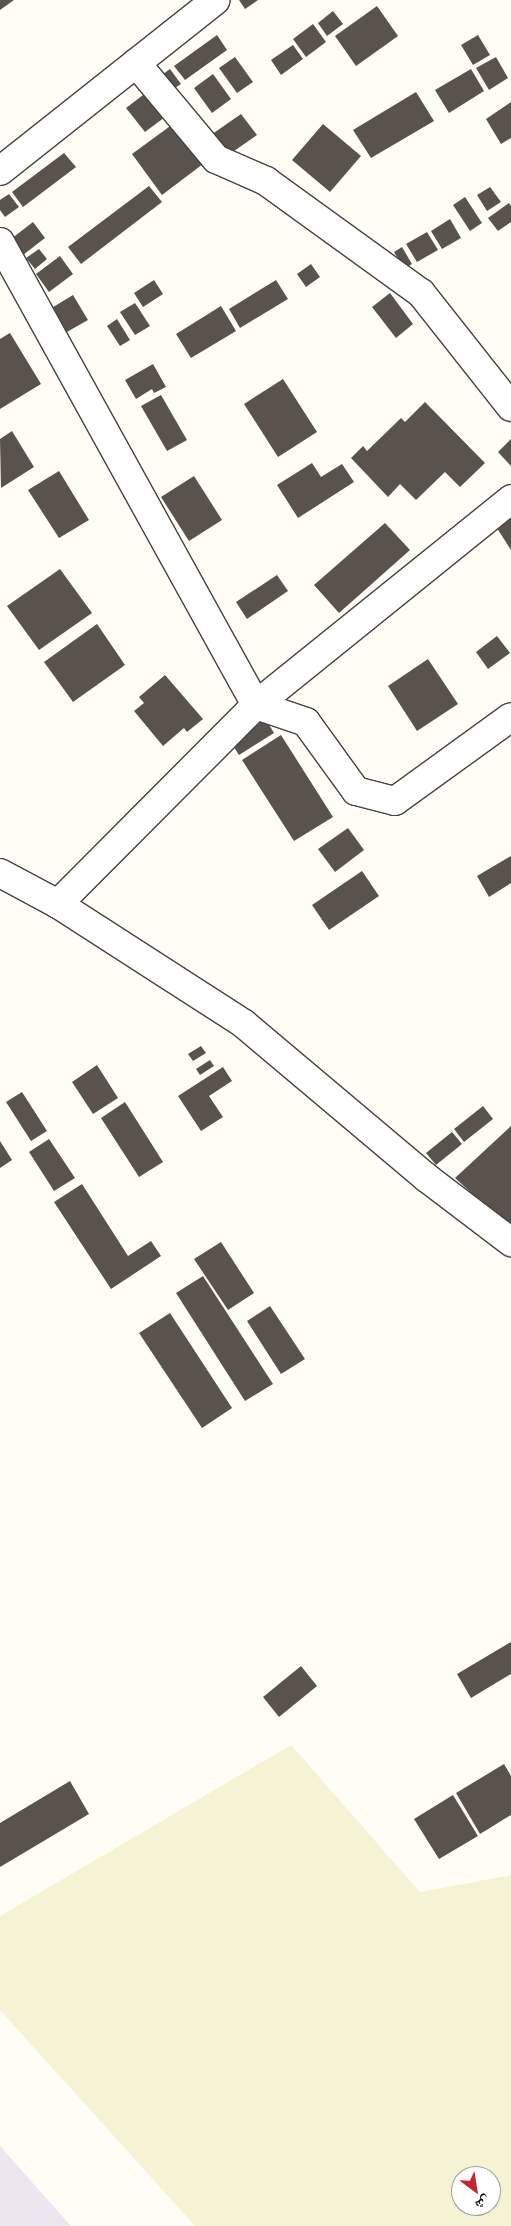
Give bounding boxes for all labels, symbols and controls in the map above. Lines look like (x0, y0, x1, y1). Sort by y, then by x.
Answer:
north arrow (451, 2166, 501, 2216)
text: ش (472, 2191, 494, 2215)

